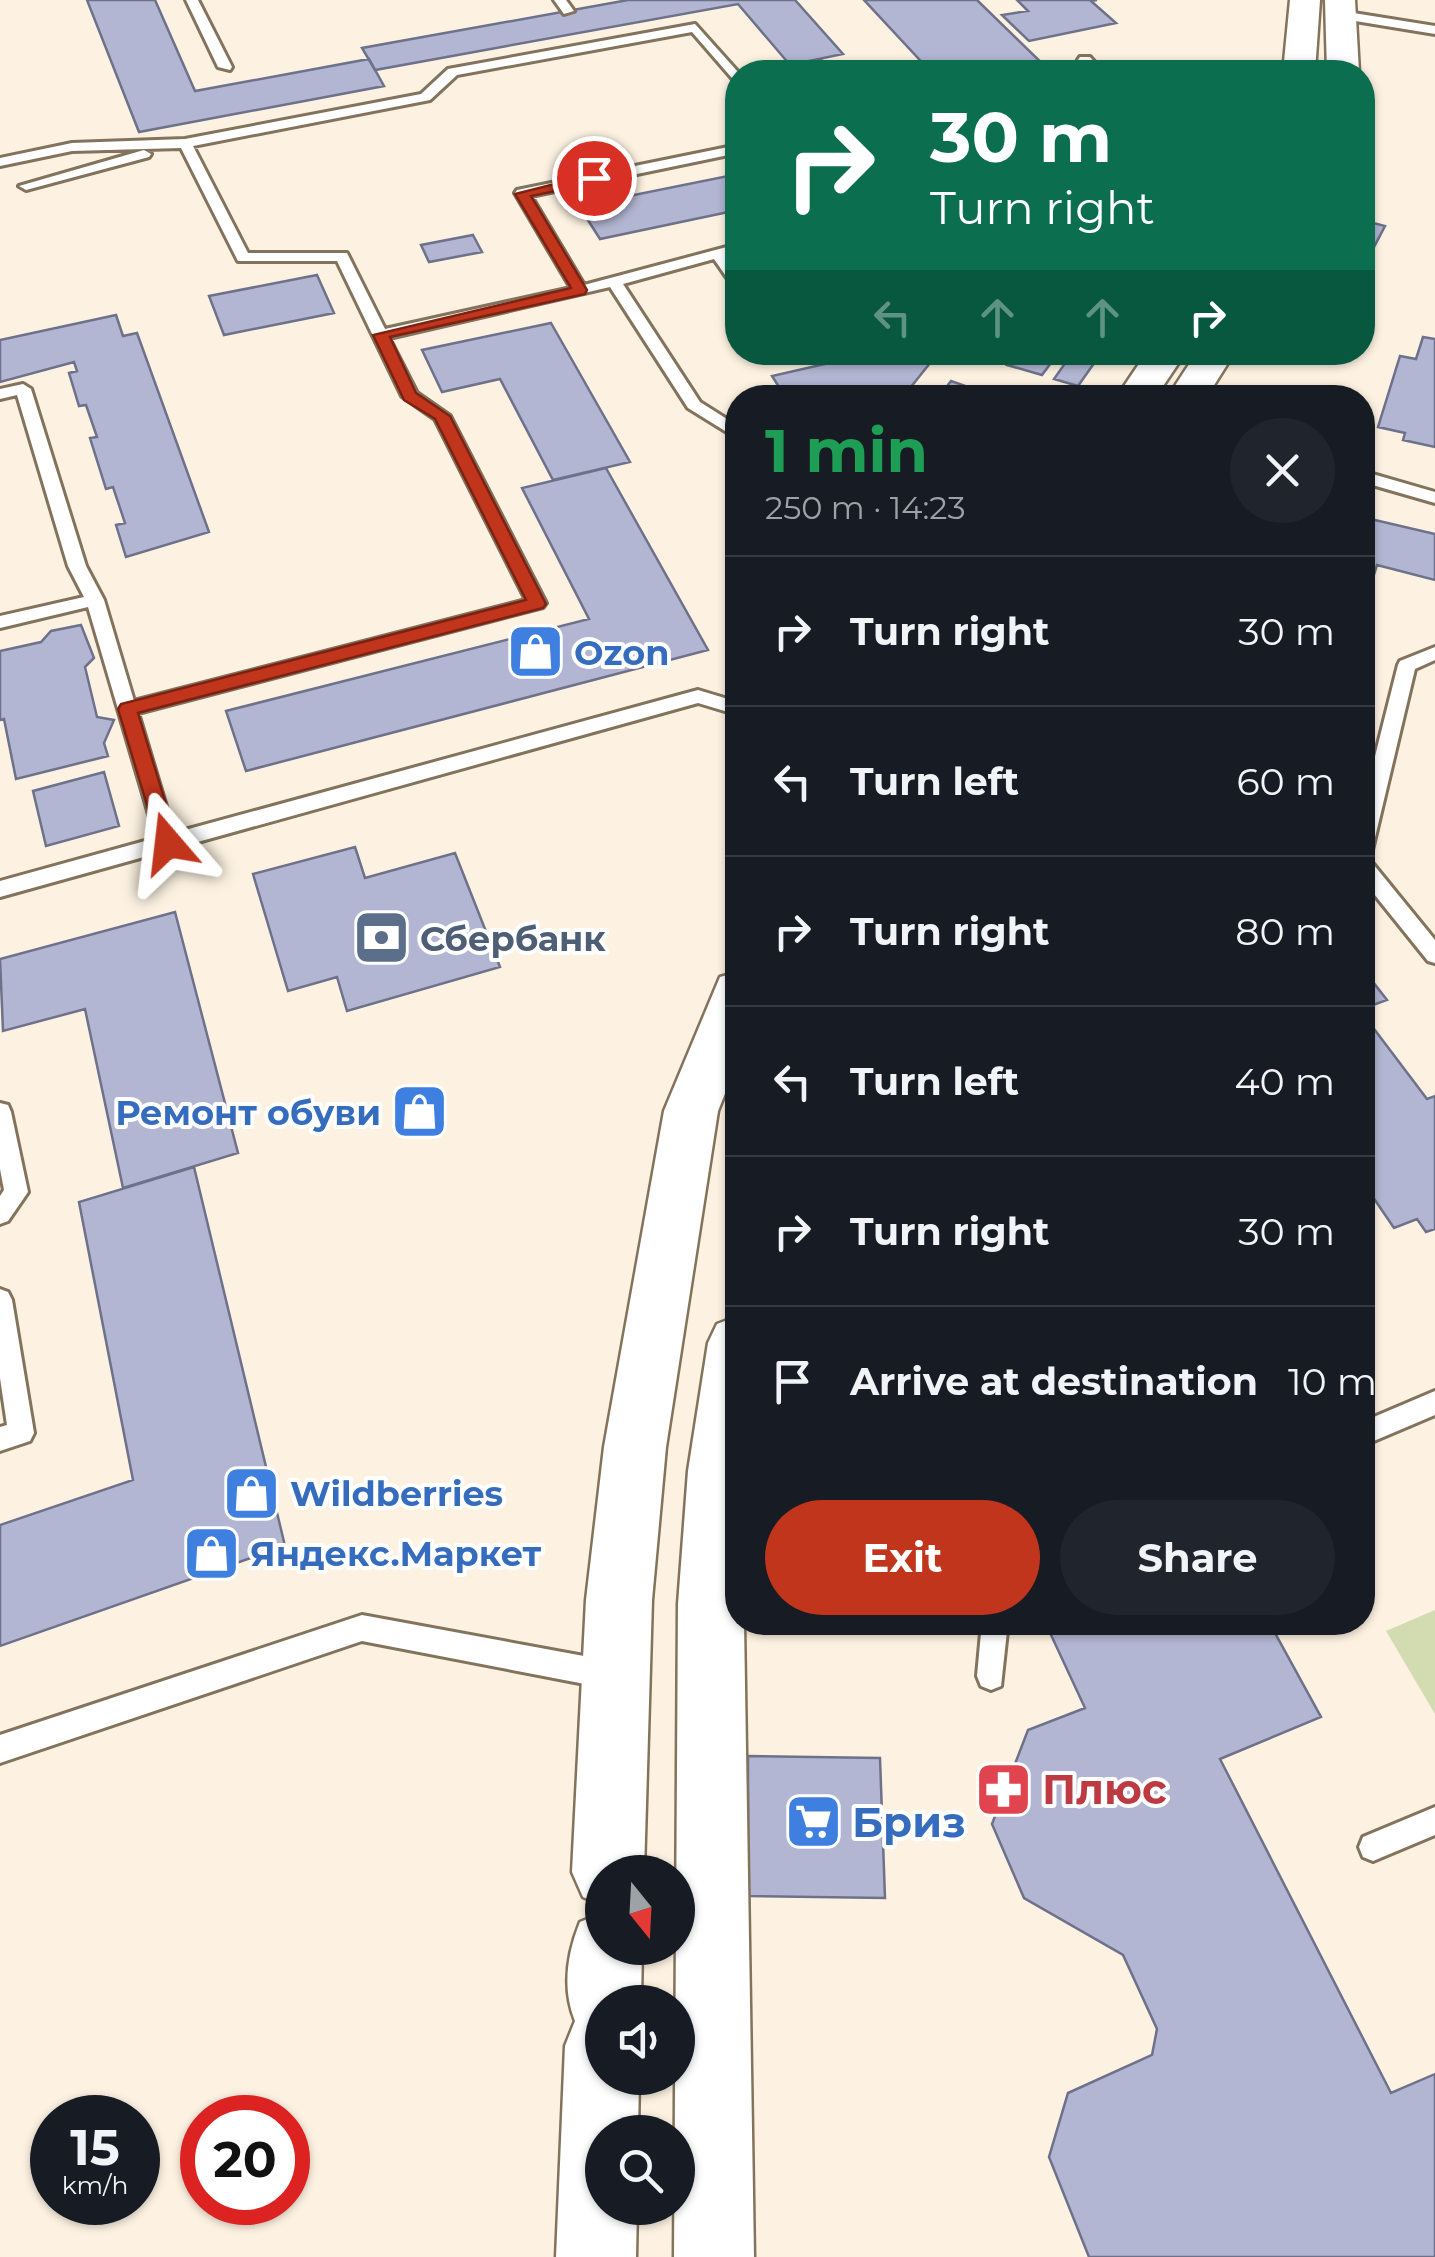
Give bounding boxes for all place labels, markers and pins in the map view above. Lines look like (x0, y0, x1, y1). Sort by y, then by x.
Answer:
pin (552, 136, 637, 221)
shop icon: Ozon (505, 622, 565, 682)
place label: Ozon (574, 631, 669, 674)
bank icon: Сбербанк (351, 908, 411, 968)
place label: Сбербанк (420, 917, 606, 960)
shop icon: Ремонт обуви (390, 1082, 450, 1142)
place label: Ремонт обуви (115, 1091, 381, 1134)
shop icon: Wildberries (221, 1463, 281, 1523)
place label: Wildberries (290, 1472, 503, 1515)
shop icon: Яндекс.Маркет (181, 1523, 241, 1583)
place label: Яндекс.Маркет (250, 1532, 541, 1575)
pharmacy icon: Плюс (973, 1759, 1033, 1819)
place label: Плюс (1042, 1763, 1167, 1815)
supermarket icon: Бриз (783, 1792, 843, 1852)
place label: Бриз (852, 1796, 966, 1848)

